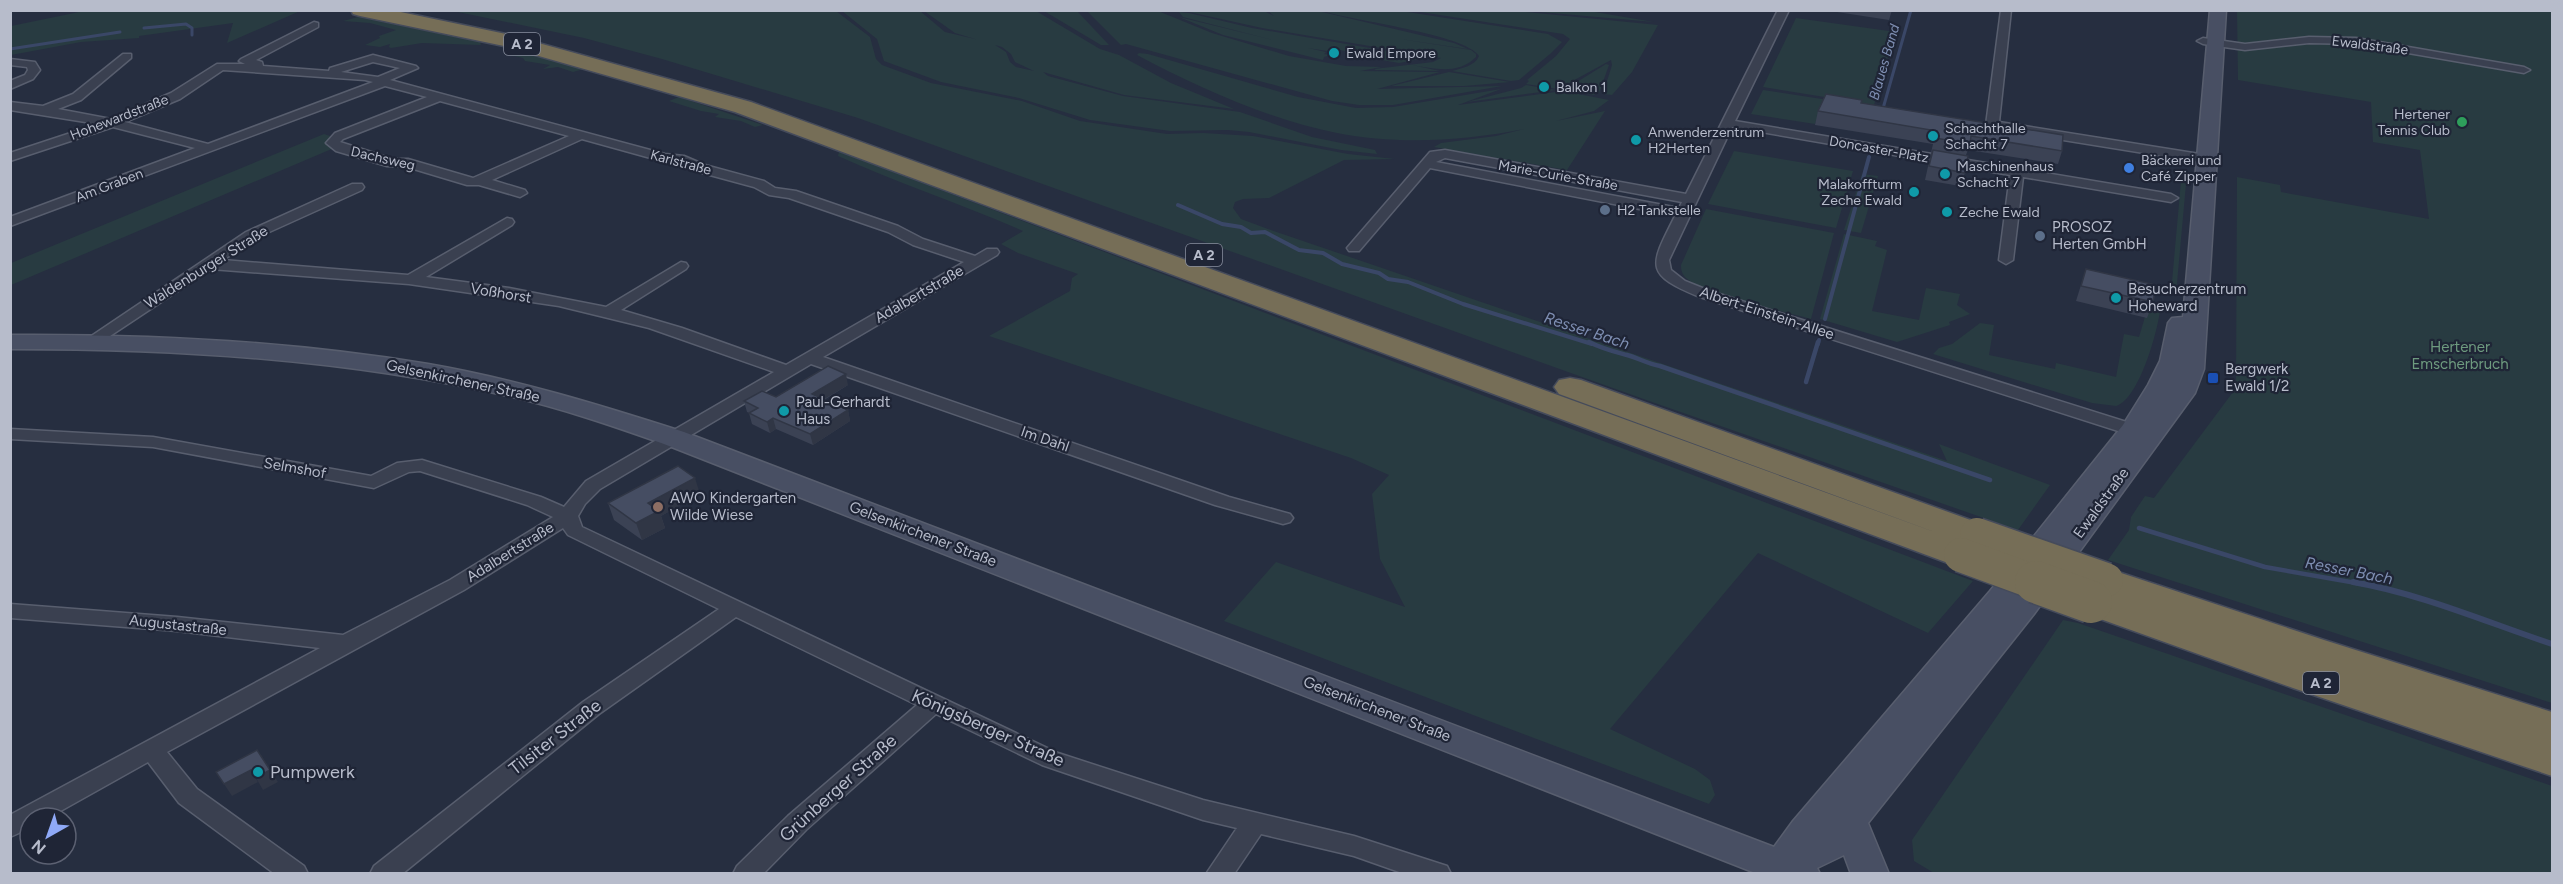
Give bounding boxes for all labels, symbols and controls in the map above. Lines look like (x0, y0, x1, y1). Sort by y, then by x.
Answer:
water label: Blaues Band (1866, 21, 1904, 102)
street label: Ewaldstraße (2331, 32, 2409, 59)
road number: A 2 (504, 33, 540, 55)
place label: Ewald Empore (1346, 45, 1436, 62)
marker: Ewald Empore (1327, 46, 1341, 60)
place label: Balkon 1 (1556, 79, 1607, 96)
marker: Balkon 1 (1537, 80, 1551, 94)
street label: Hohewardstraße (68, 91, 171, 144)
place label: Hertener Tennis Club (2377, 106, 2450, 139)
marker: Hertener Tennis Club (2455, 115, 2469, 129)
place label: Schachthalle Schacht 7 (1945, 120, 2026, 153)
place label: Anwenderzentrum H2Herten (1648, 124, 1764, 157)
marker: Schachthalle Schacht 7 (1926, 129, 1940, 143)
street label: Doncaster-Platz (1828, 132, 1930, 167)
marker: Anwenderzentrum H2Herten (1629, 133, 1643, 147)
street label: Dachsweg (349, 143, 417, 174)
street label: Karlstraße (648, 146, 714, 179)
place label: Bäckerei und Café Zipper (2141, 152, 2221, 185)
street label: Marie-Curie-Straße (1497, 157, 1619, 194)
place label: Maschinenhaus Schacht 7 (1957, 158, 2054, 191)
marker: Bäckerei und Café Zipper (2122, 161, 2136, 175)
street label: Am Graben (73, 165, 146, 206)
marker: Maschinenhaus Schacht 7 (1938, 167, 1952, 181)
place label: Malakoffturm Zeche Ewald (1818, 176, 1902, 209)
marker: Malakoffturm Zeche Ewald (1907, 185, 1921, 199)
place label: H2 Tankstelle (1617, 202, 1701, 219)
marker: H2 Tankstelle (1598, 203, 1612, 217)
place label: Zeche Ewald (1959, 204, 2040, 221)
marker: Zeche Ewald (1940, 205, 1954, 219)
place label: PROSOZ Herten GmbH (2052, 218, 2147, 253)
street label: Waldenburger Straße (141, 222, 271, 312)
marker: PROSOZ Herten GmbH (2033, 229, 2047, 243)
road number: A 2 (1186, 244, 1222, 266)
street label: Adalbertstraße (871, 261, 967, 327)
street label: Voßhorst (469, 279, 533, 307)
place label: Besucherzentrum Hoheward (2128, 280, 2246, 315)
street label: Albert-Einstein-Allee (1698, 283, 1836, 343)
marker: Besucherzentrum Hoheward (2109, 291, 2123, 305)
water label: Resser Bach (1542, 308, 1632, 353)
park label: Hertener Emscherbruch (2411, 338, 2509, 373)
street label: Gelsenkirchener Straße (385, 356, 541, 406)
place label: Bergwerk Ewald 1/2 (2225, 360, 2289, 395)
marker: Bergwerk Ewald 1/2 (2206, 371, 2220, 385)
place label: Paul-Gerhardt Haus (796, 393, 891, 428)
marker: Paul-Gerhardt Haus (777, 404, 791, 418)
street label: Im Dahl (1018, 422, 1072, 456)
street label: Selmshof (262, 454, 328, 482)
street label: Ewaldstraße (2070, 464, 2132, 542)
place label: AWO Kindergarten Wilde Wiese (670, 489, 796, 524)
street label: Gelsenkirchener Straße (847, 498, 999, 570)
marker: AWO Kindergarten Wilde Wiese (651, 500, 665, 514)
street label: Adalbertstraße (463, 518, 557, 586)
water label: Resser Bach (2304, 553, 2394, 588)
street label: Augustastraße (128, 611, 228, 639)
road number: A 2 (2303, 672, 2339, 694)
street label: Gelsenkirchener Straße (1301, 673, 1453, 745)
street label: Königsberger Straße (908, 684, 1068, 772)
street label: Tilsiter Straße (505, 694, 606, 780)
street label: Grünberger Straße (775, 729, 901, 846)
place label: Pumpwerk (270, 761, 355, 783)
marker: Pumpwerk (251, 765, 265, 779)
north arrow (18, 806, 78, 866)
text: N (28, 836, 50, 858)

